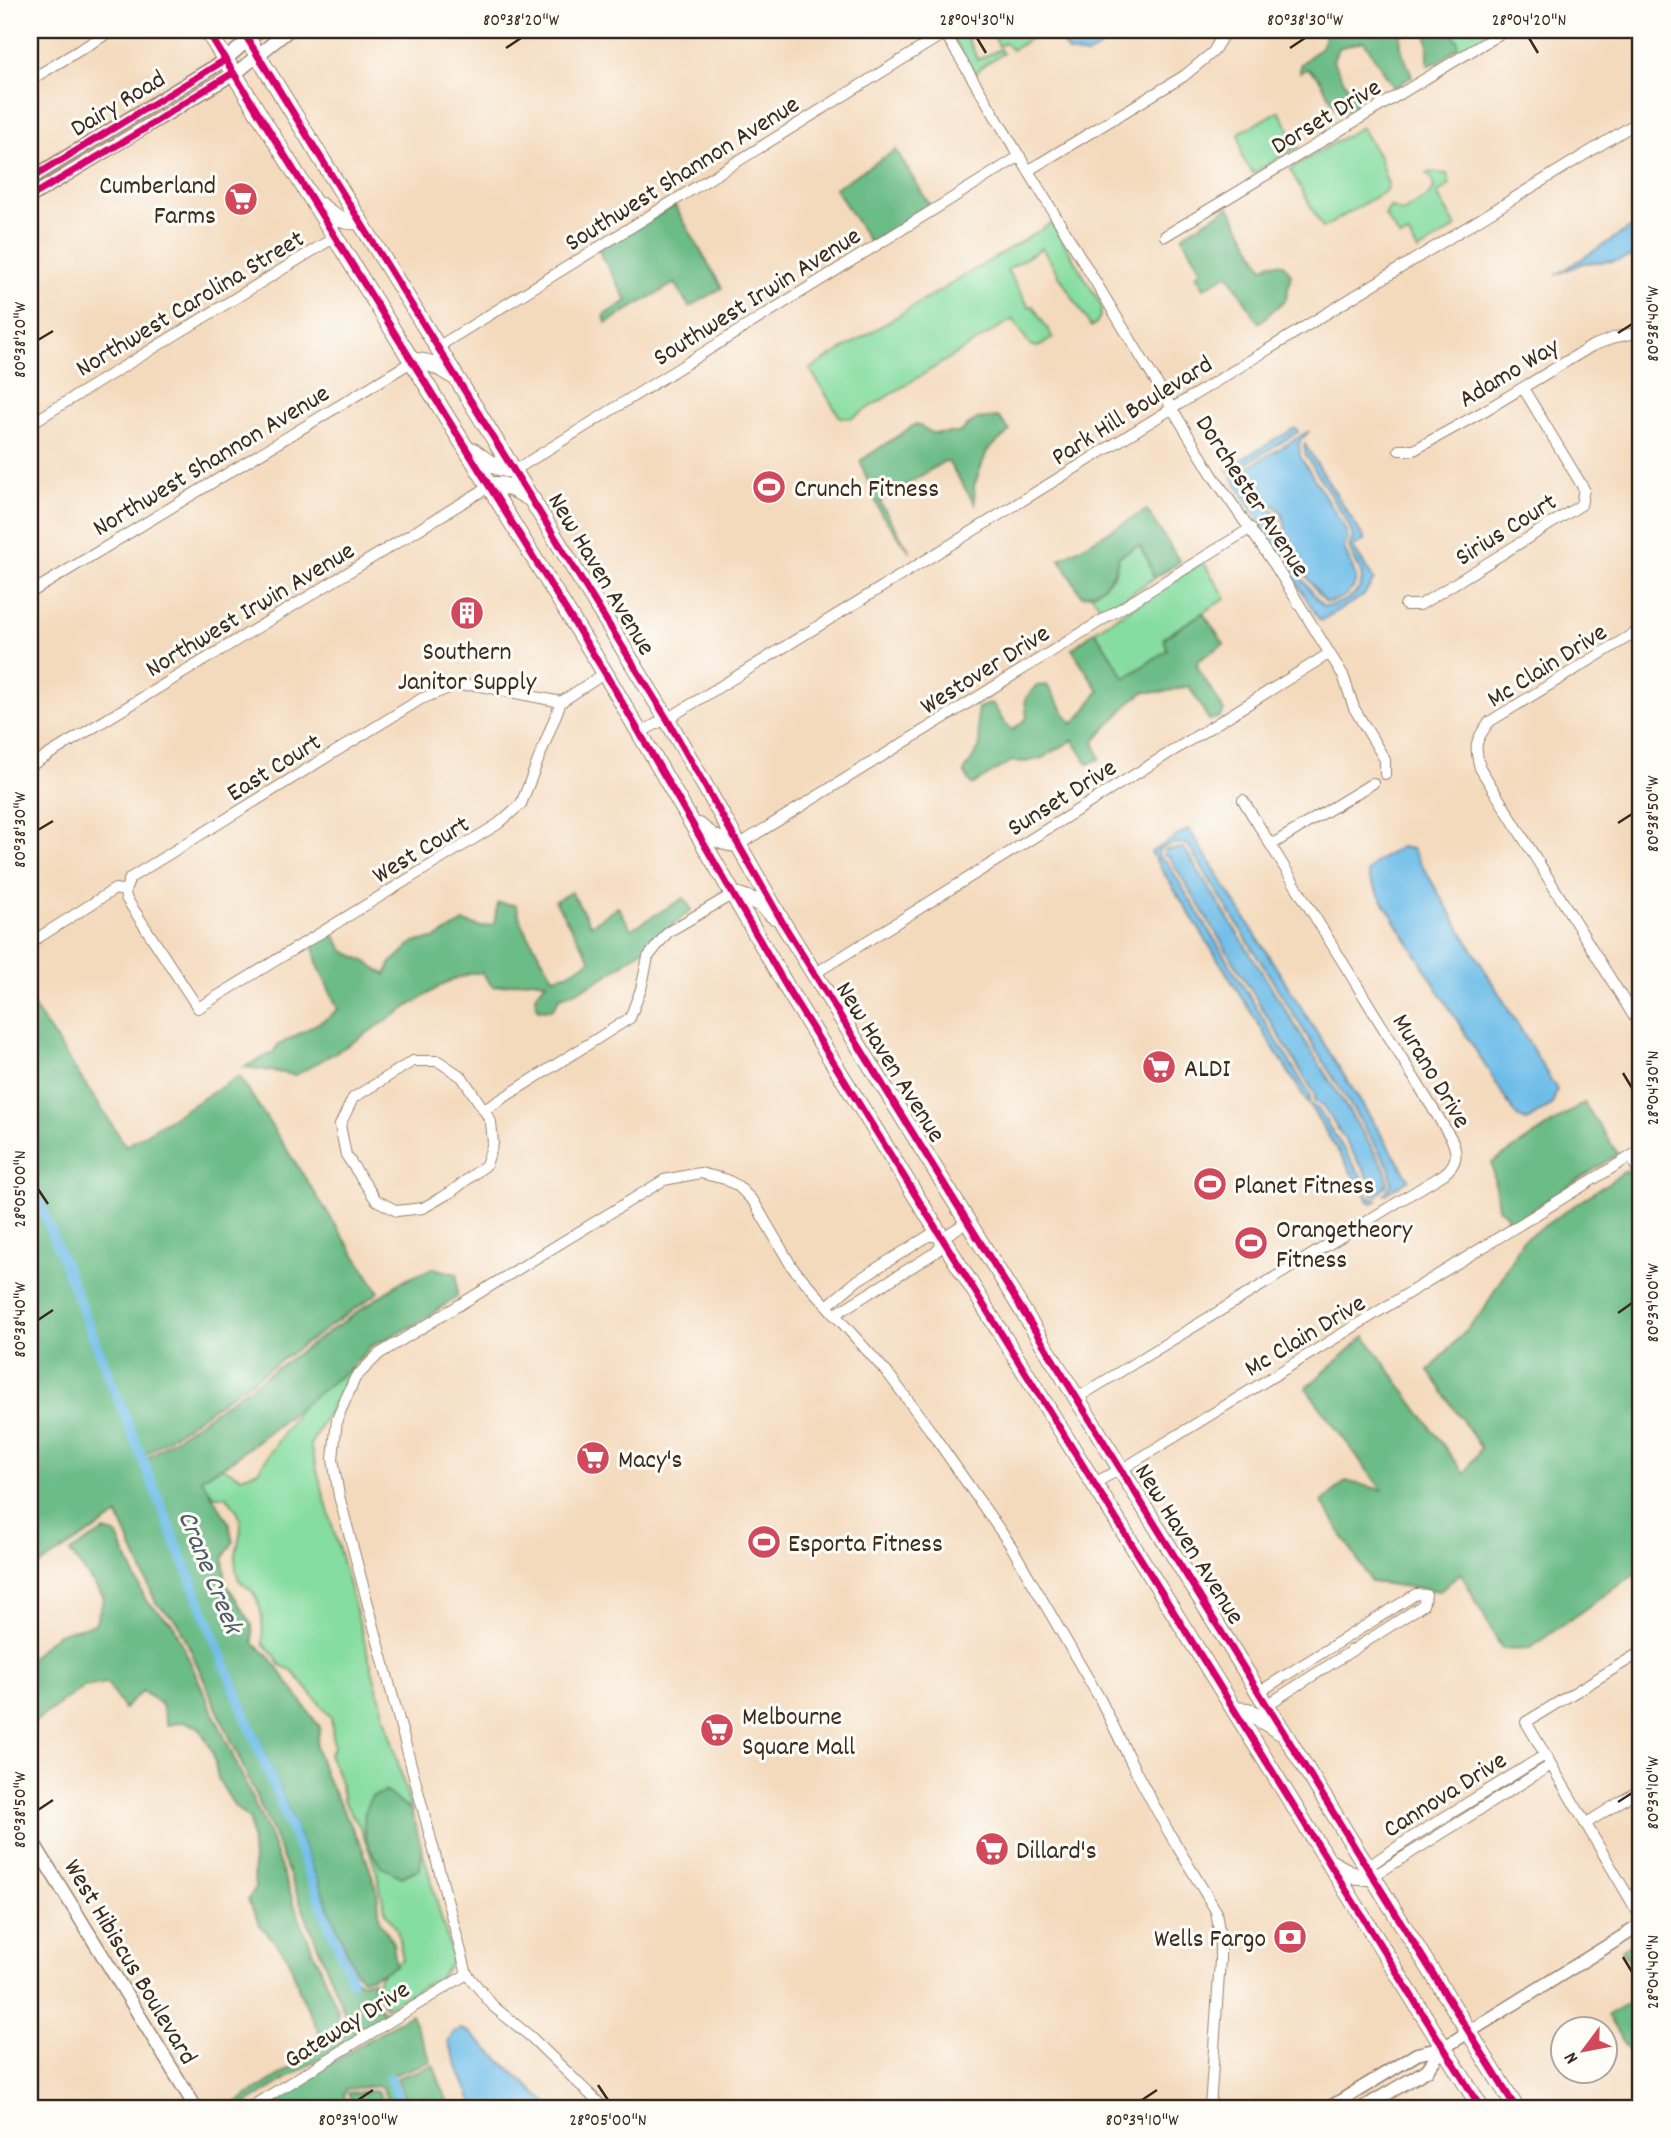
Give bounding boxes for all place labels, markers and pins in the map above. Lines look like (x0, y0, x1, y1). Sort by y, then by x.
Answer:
place label: Cumberland Farms (99, 169, 216, 236)
supermarket icon: Cumberland Farms (222, 180, 260, 218)
sports icon: Crunch Fitness (750, 468, 788, 506)
place label: Crunch Fitness (794, 472, 939, 509)
building icon: Southern Janitor Supply (448, 594, 486, 632)
place label: Southern Janitor Supply (398, 635, 537, 702)
supermarket icon: ALDI (1140, 1048, 1178, 1086)
place label: ALDI (1184, 1052, 1230, 1089)
sports icon: Planet Fitness (1191, 1165, 1229, 1203)
place label: Planet Fitness (1234, 1169, 1374, 1206)
place label: Orangetheory Fitness (1276, 1213, 1413, 1280)
sports icon: Orangetheory Fitness (1232, 1224, 1270, 1262)
supermarket icon: Macy's (574, 1439, 612, 1477)
place label: Macy's (618, 1443, 682, 1480)
sports icon: Esporta Fitness (745, 1523, 783, 1561)
place label: Esporta Fitness (788, 1527, 943, 1564)
place label: Melbourne Square Mall (742, 1700, 855, 1767)
supermarket icon: Melbourne Square Mall (698, 1711, 736, 1749)
supermarket icon: Dillard's (973, 1830, 1011, 1868)
place label: Dillard's (1016, 1834, 1097, 1871)
bank icon: Wells Fargo (1271, 1918, 1309, 1956)
place label: Wells Fargo (1154, 1922, 1266, 1959)

